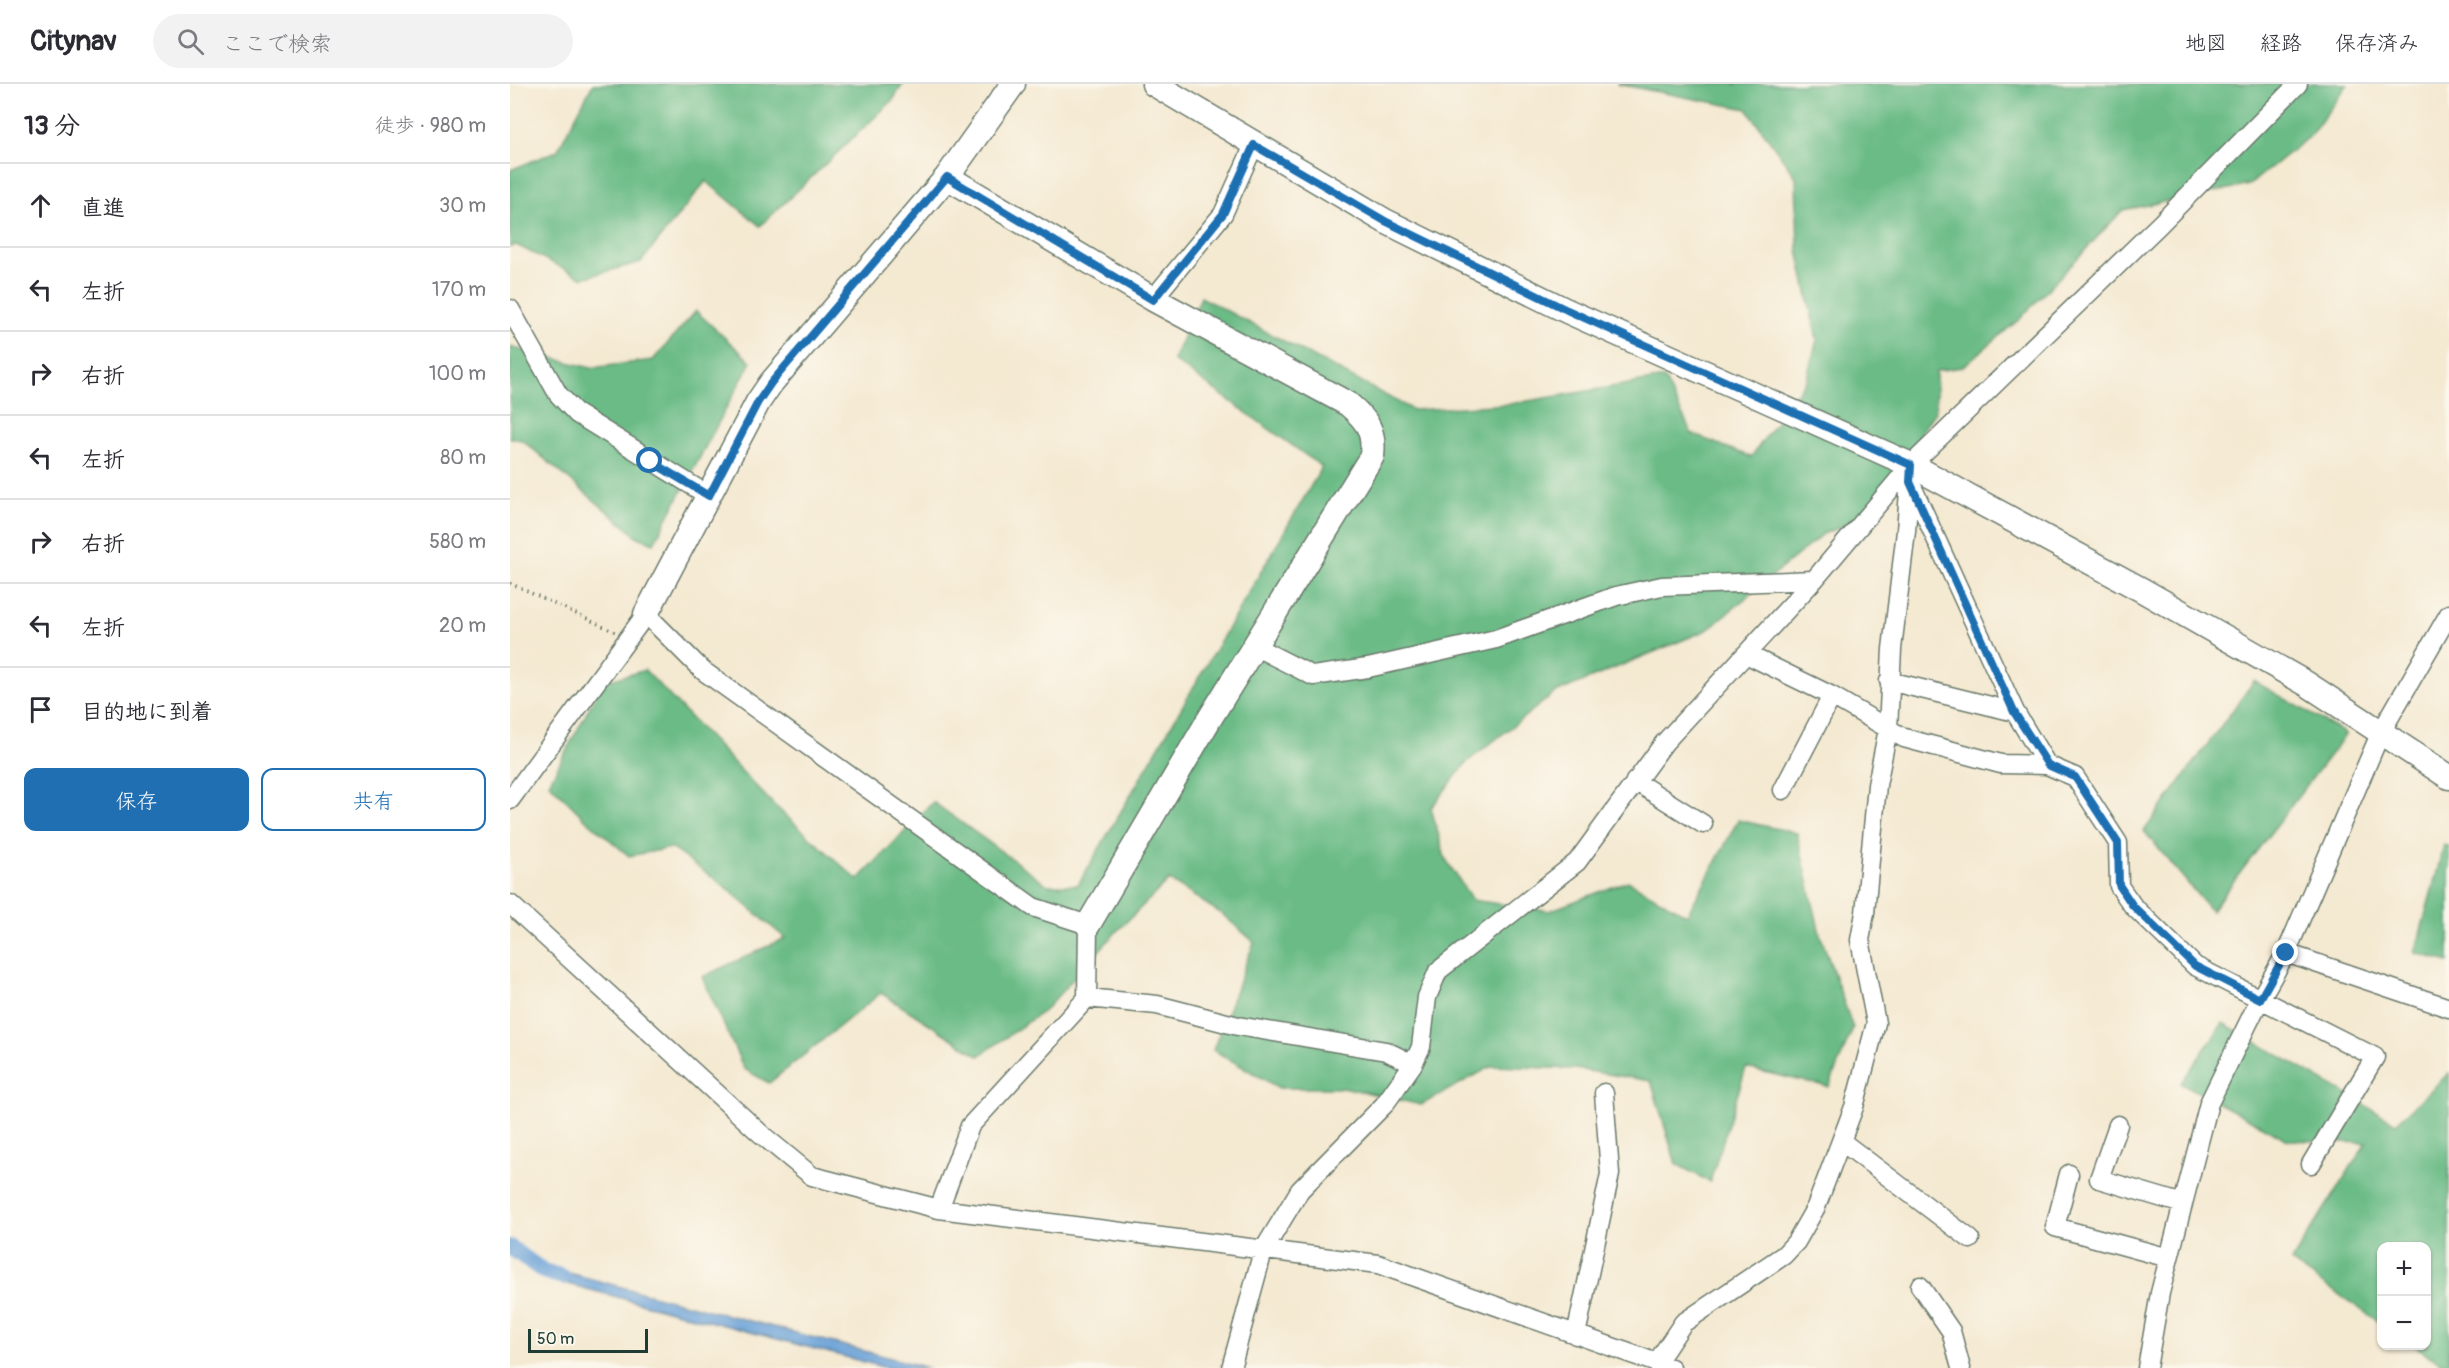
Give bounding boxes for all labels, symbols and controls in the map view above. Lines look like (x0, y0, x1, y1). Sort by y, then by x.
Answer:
search box (153, 14, 573, 68)
text: Citynav (30, 24, 117, 59)
icon: search (174, 25, 207, 58)
text: ここで検索 (222, 30, 332, 58)
text: 地図 (2185, 30, 2227, 57)
text: 経路 (2260, 30, 2302, 57)
text: 保存済み (2335, 30, 2419, 57)
text: 13 分 (24, 110, 80, 142)
text: 徒歩 · 980 m (375, 113, 486, 138)
icon: ahead (24, 189, 57, 222)
text: 30 m (439, 193, 486, 218)
text: 直進 (81, 194, 125, 222)
icon: left (24, 273, 57, 306)
text: 170 m (432, 277, 486, 302)
text: 左折 (81, 278, 125, 306)
icon: right (24, 357, 57, 390)
text: 100 m (429, 361, 486, 386)
text: 右折 (81, 362, 125, 390)
icon: left (24, 441, 57, 474)
text: 80 m (440, 445, 486, 470)
text: 左折 (81, 446, 125, 474)
route start (636, 447, 662, 473)
icon: right (24, 525, 57, 558)
text: 580 m (429, 529, 486, 554)
text: 右折 (81, 530, 125, 558)
icon: left (24, 609, 57, 642)
text: 20 m (439, 613, 486, 638)
text: 左折 (81, 614, 125, 642)
icon: arrive (24, 693, 57, 726)
text: 目的地に到着 (81, 698, 213, 726)
button: 保存 (24, 768, 249, 831)
button: 共有 (261, 768, 486, 831)
route end (2272, 939, 2298, 965)
map controls (2377, 1242, 2431, 1350)
button: + (2377, 1242, 2431, 1296)
button: − (2377, 1296, 2431, 1350)
scale bar (528, 1326, 648, 1354)
text: 50 m (537, 1329, 574, 1349)

